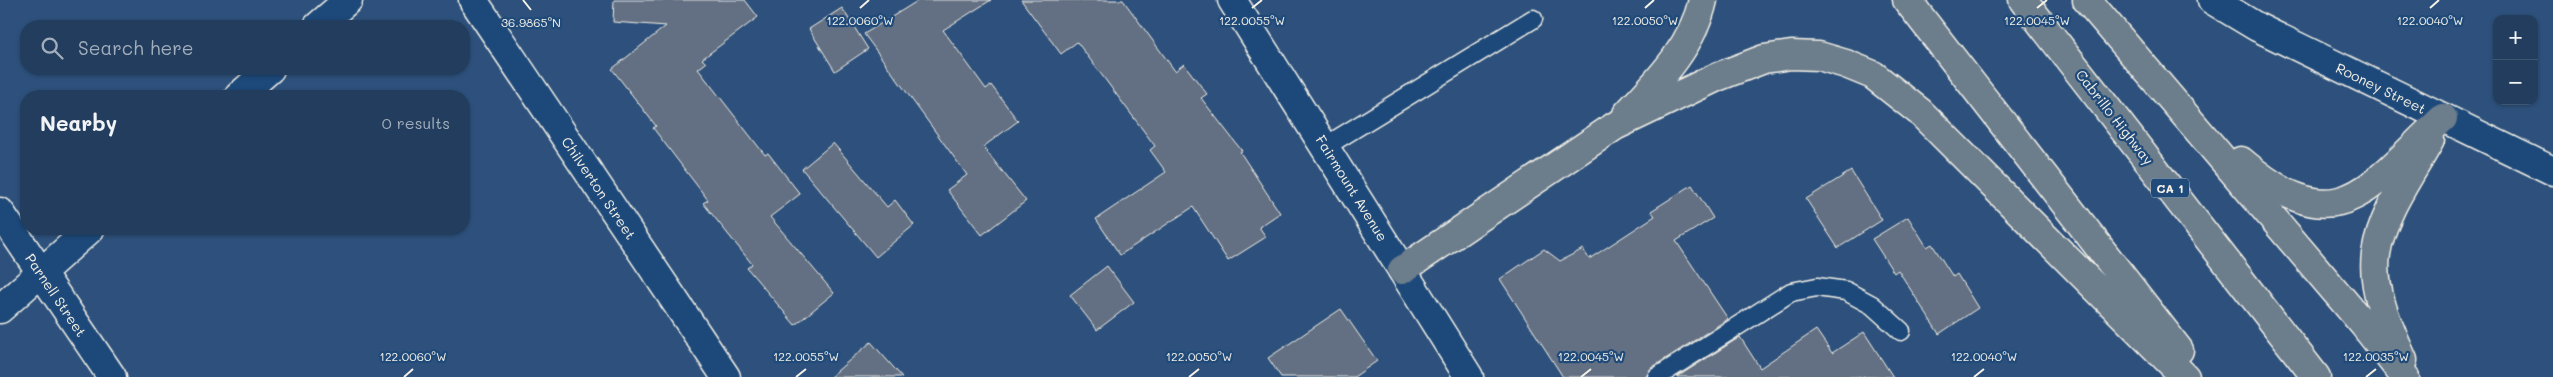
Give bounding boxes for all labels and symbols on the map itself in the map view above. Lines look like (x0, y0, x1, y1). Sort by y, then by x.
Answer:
text: 122.0060°W (827, 12, 893, 28)
text: 122.0055°W (1219, 12, 1285, 28)
text: 122.0050°W (1612, 12, 1678, 28)
text: 122.0045°W (2004, 12, 2070, 28)
text: 122.0040°W (2397, 12, 2463, 28)
text: 36.9865°N (501, 14, 561, 30)
street label: Rooney Street (2333, 58, 2429, 118)
street label: Cabrillo Highway (2072, 65, 2158, 169)
street label: Fairmount Avenue (1312, 131, 1392, 245)
street label: Chilverton Street (558, 133, 640, 243)
road number: CA 1 (2151, 178, 2189, 198)
street label: Parnell Street (21, 250, 91, 340)
text: 122.0060°W (380, 348, 446, 364)
text: 122.0055°W (773, 348, 839, 364)
text: 122.0050°W (1166, 348, 1232, 364)
text: 122.0045°W (1558, 348, 1624, 364)
text: 122.0040°W (1951, 348, 2017, 364)
text: 122.0035°W (2343, 348, 2409, 364)

